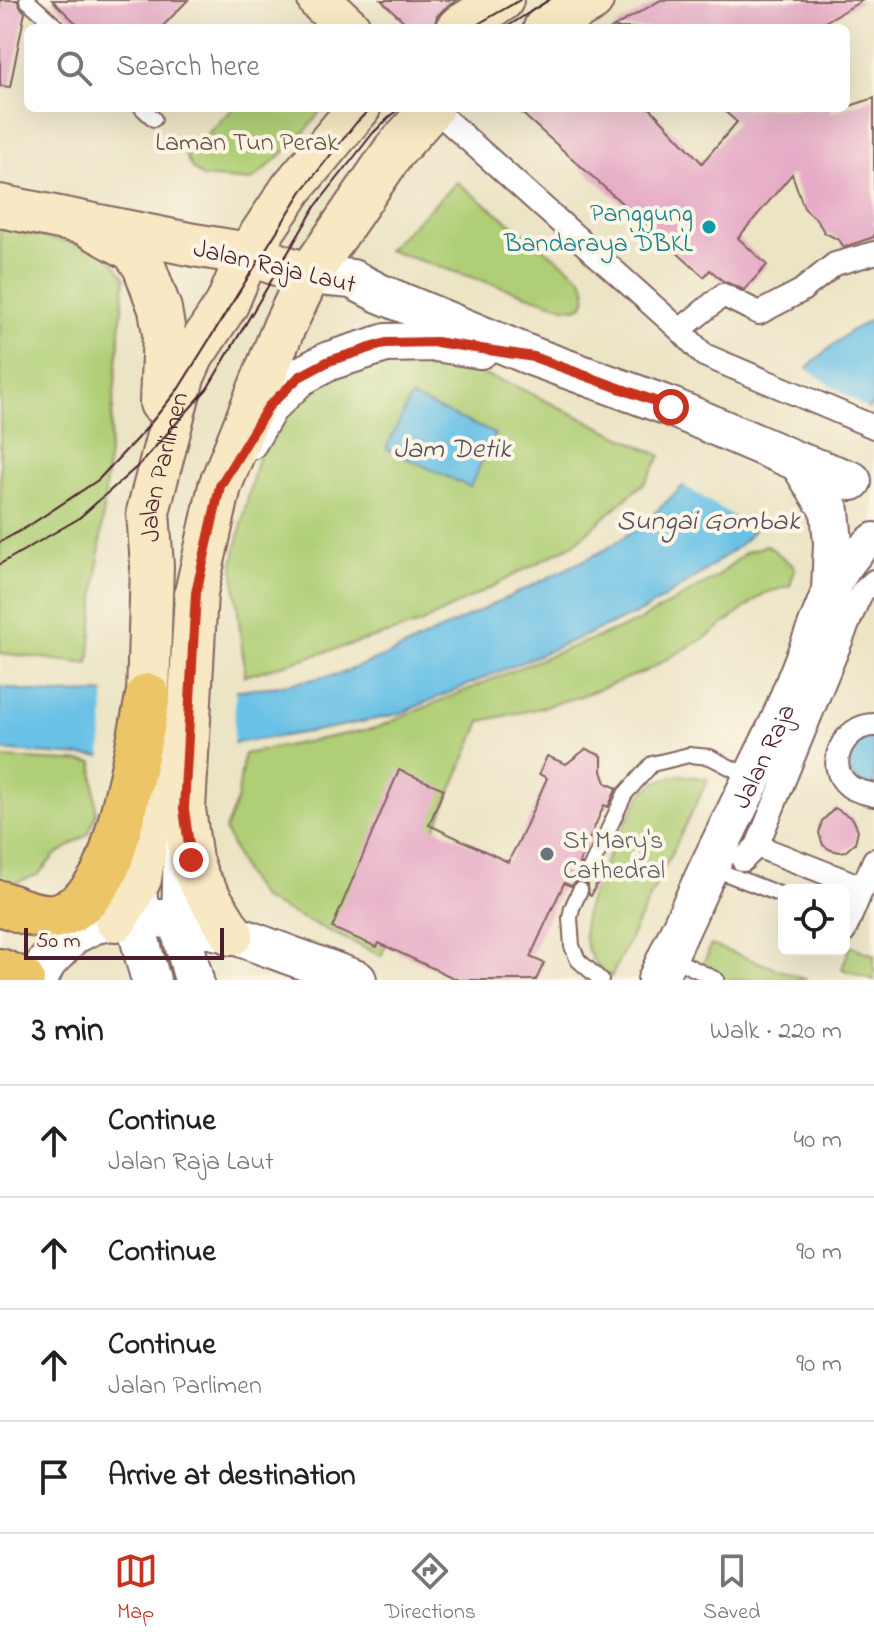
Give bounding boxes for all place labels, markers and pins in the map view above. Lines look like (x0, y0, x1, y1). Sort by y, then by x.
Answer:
place label: Panggung Bandaraya DBKL (503, 196, 693, 264)
marker: Panggung Bandaraya DBKL (700, 218, 718, 236)
place label: St Mary's Cathedral (563, 823, 665, 891)
marker: St Mary's Cathedral (538, 845, 556, 863)

